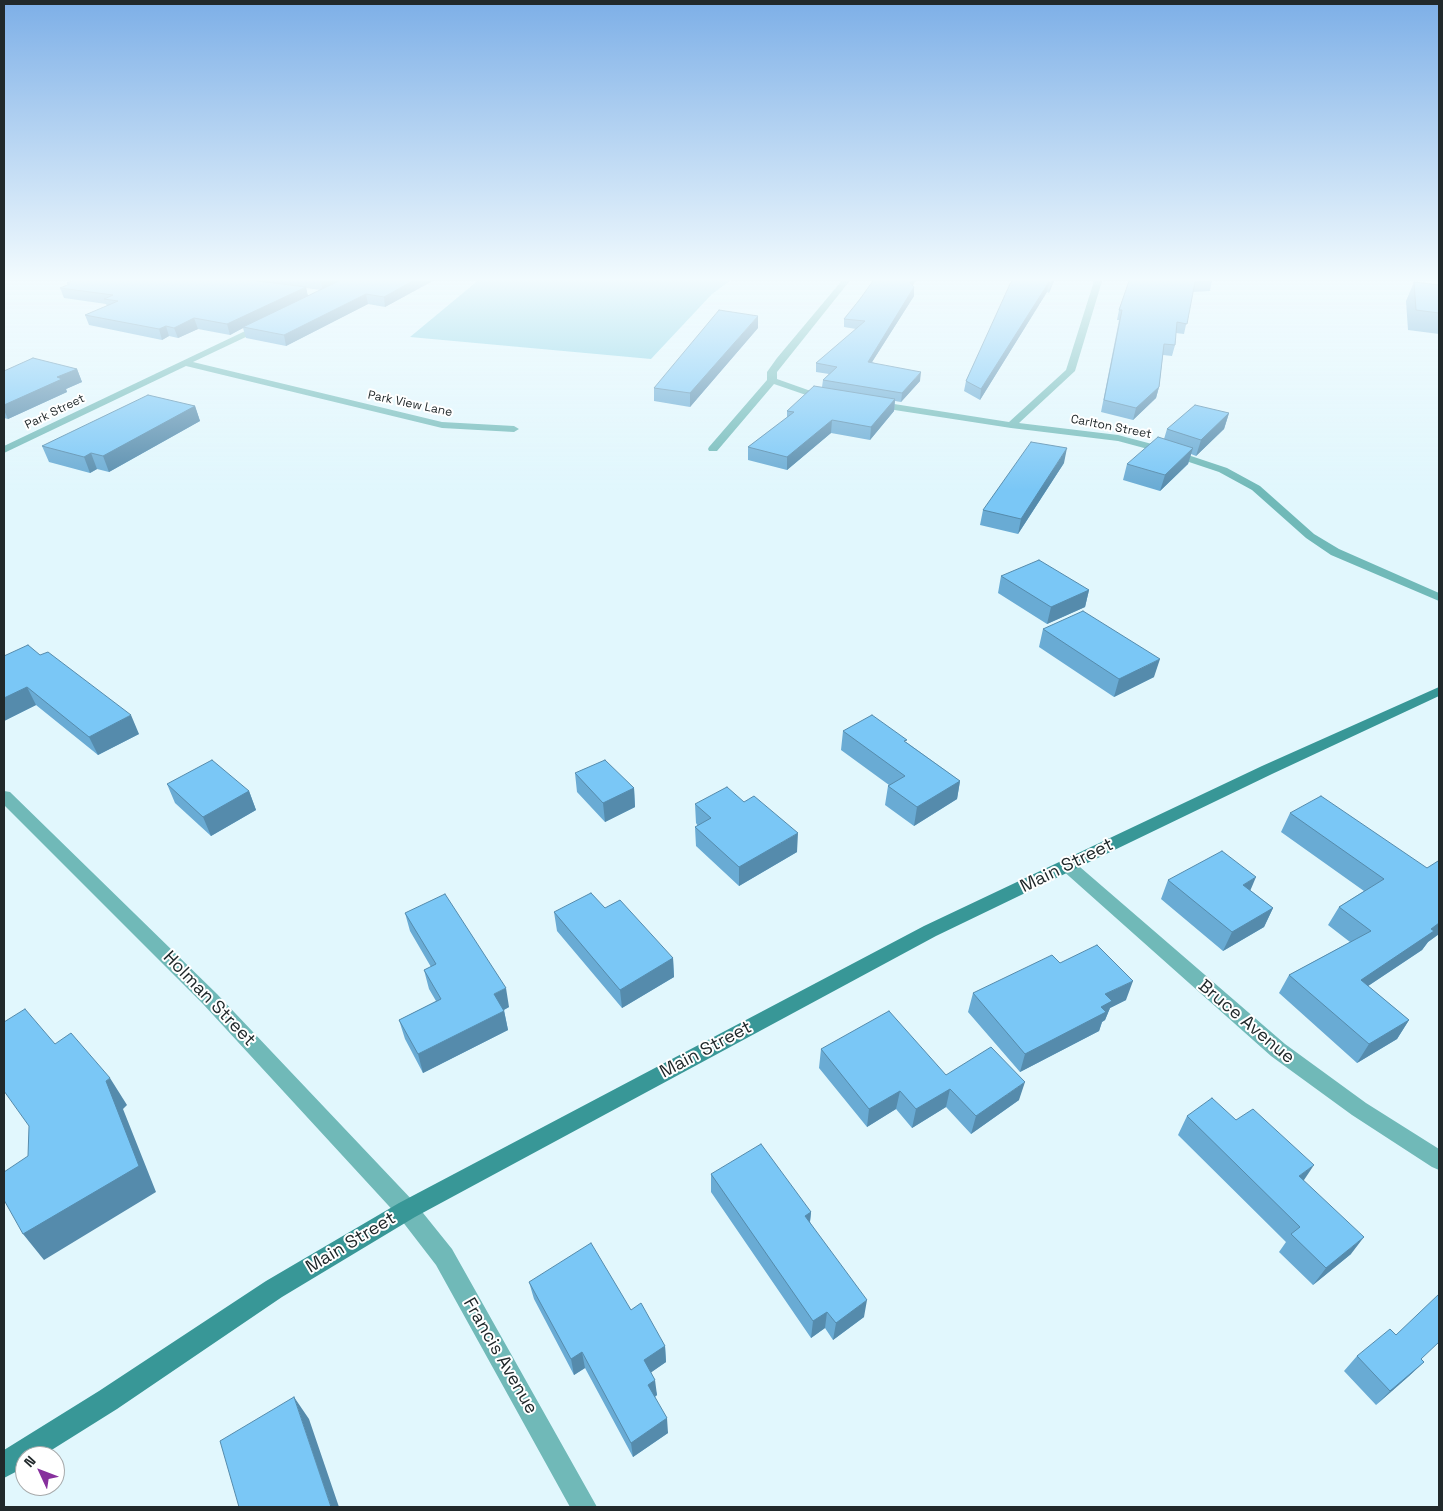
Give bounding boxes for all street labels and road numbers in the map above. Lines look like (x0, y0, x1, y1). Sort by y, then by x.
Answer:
street label: Park View Lane (366, 388, 454, 420)
street label: Park Street (23, 391, 87, 433)
street label: Carlton Street (1069, 412, 1153, 442)
street label: Main Street (1017, 834, 1117, 898)
street label: Holman Street (158, 947, 260, 1051)
street label: Bruce Avenue (1193, 975, 1299, 1069)
street label: Main Street (656, 1017, 756, 1083)
street label: Main Street (302, 1208, 400, 1278)
street label: Francis Avenue (458, 1294, 542, 1418)

